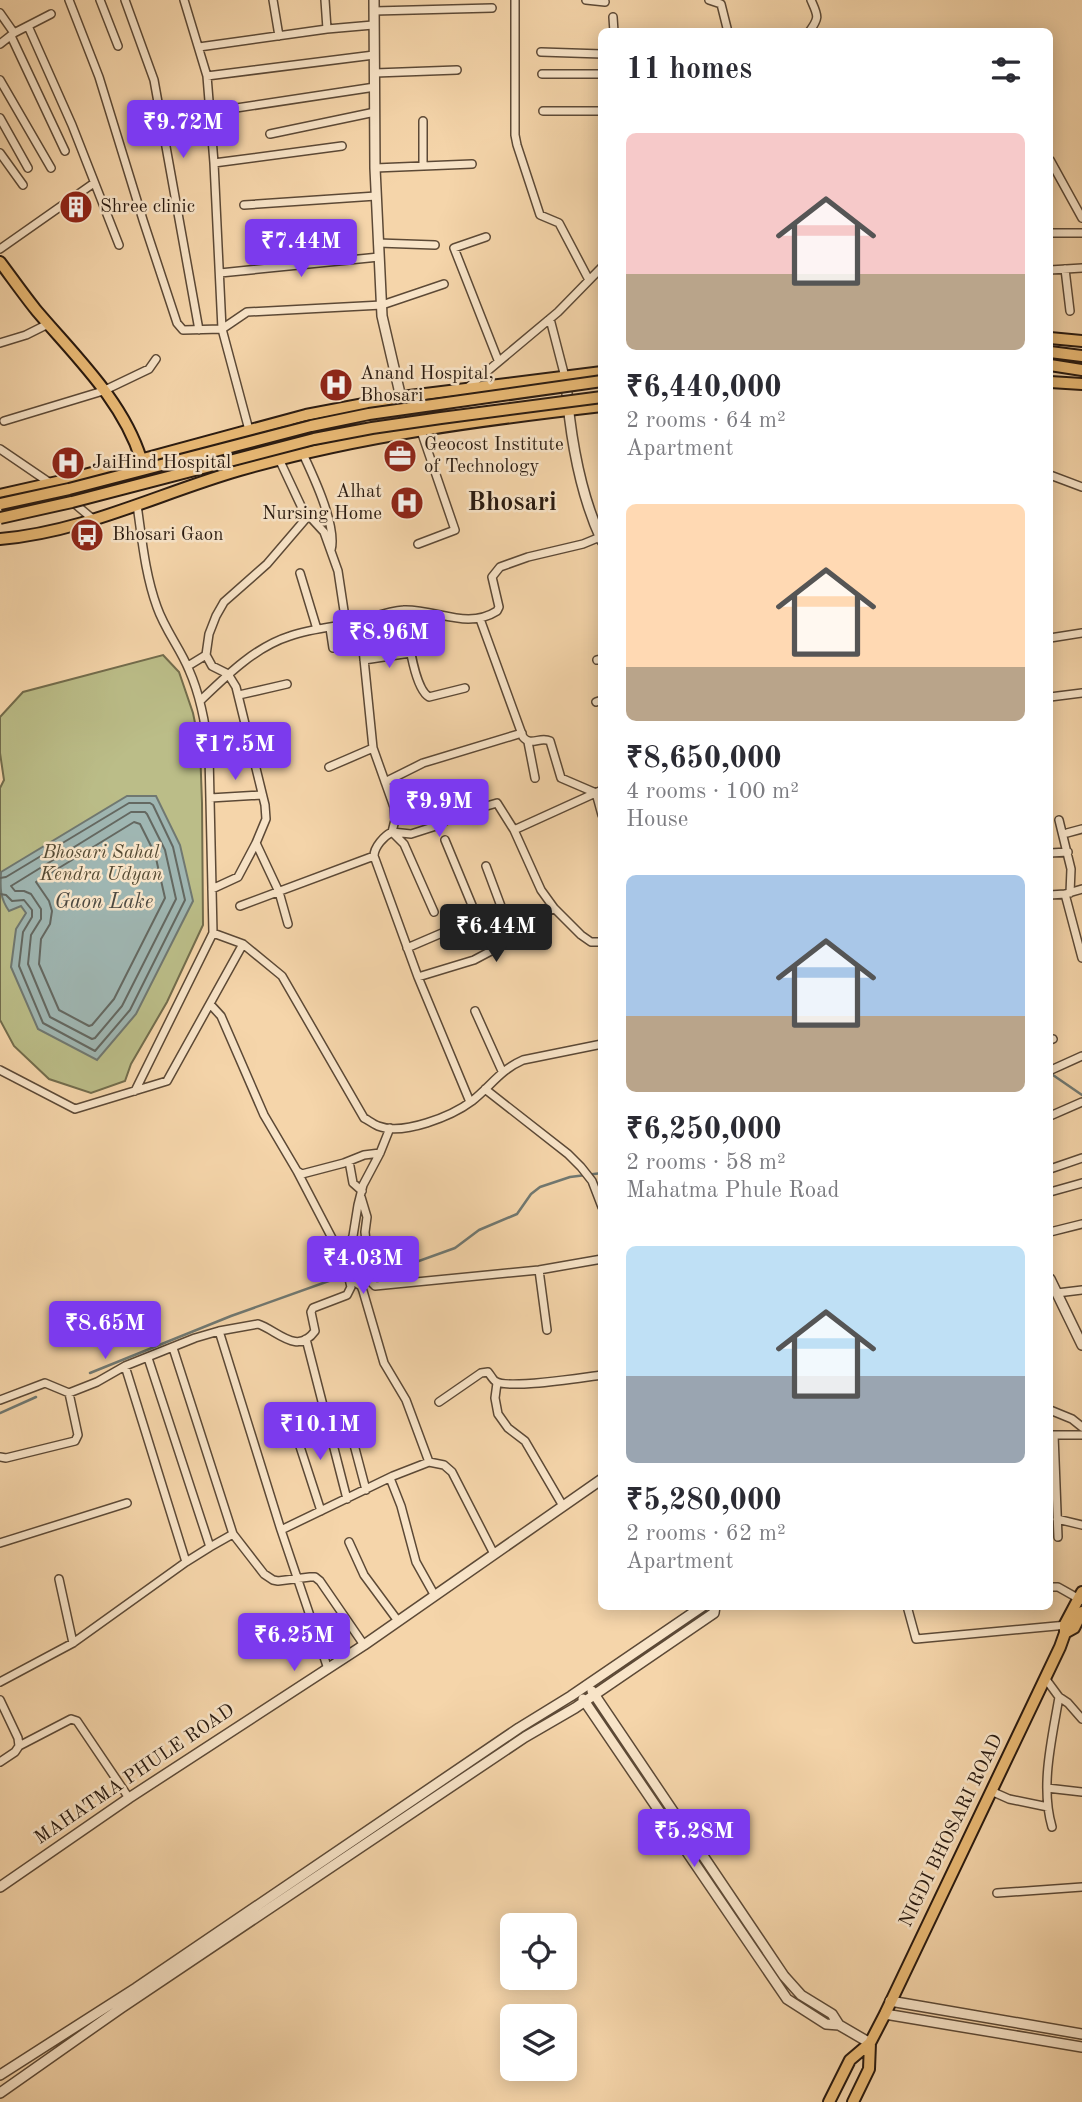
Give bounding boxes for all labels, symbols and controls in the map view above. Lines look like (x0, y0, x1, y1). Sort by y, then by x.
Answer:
icon: filters (987, 51, 1025, 89)
text: 11 homes (626, 55, 752, 85)
pin: ₹9.72M (126, 100, 240, 160)
text: ₹9.72M (143, 111, 223, 134)
icon: home (763, 178, 889, 304)
building icon: Shree clinic (57, 188, 95, 226)
place label: Shree clinic (100, 198, 195, 217)
pin: ₹7.44M (244, 219, 358, 279)
text: ₹7.44M (261, 230, 341, 253)
place label: Anand Hospital, Bhosari (360, 365, 494, 406)
hospital icon: Anand Hospital, Bhosari (317, 366, 355, 404)
text: ₹6,440,000 (626, 373, 782, 403)
text: 2 rooms · 64 m² (626, 409, 786, 432)
place label: Geocost Institute of Technology (424, 436, 564, 477)
office icon: Geocost Institute of Technology (381, 437, 419, 475)
text: Apartment (626, 437, 734, 460)
hospital icon: JaiHind Hospital (49, 444, 87, 482)
place label: JaiHind Hospital (92, 454, 231, 473)
place label: Alhat Nursing Home (262, 483, 382, 524)
hospital icon: Alhat Nursing Home (388, 484, 426, 522)
district label: Bhosari (467, 490, 557, 516)
bus stop icon: Bhosari Gaon (68, 516, 106, 554)
place label: Bhosari Gaon (112, 526, 224, 545)
icon: home (763, 549, 889, 675)
pin: ₹8.96M (332, 610, 446, 670)
text: ₹8.96M (349, 621, 429, 644)
pin: ₹17.5M (178, 722, 292, 782)
text: ₹17.5M (195, 733, 275, 756)
text: ₹8,650,000 (626, 744, 782, 774)
pin: ₹9.9M (390, 780, 488, 839)
text: 4 rooms · 100 m² (626, 780, 799, 803)
text: ₹9.9M (406, 790, 472, 813)
text: House (626, 808, 688, 831)
park label: Bhosari Sahal Kendra Udyan (39, 844, 162, 885)
water label: Gaon Lake (55, 892, 153, 913)
pin: ₹6.44M (439, 904, 553, 964)
text: ₹6.44M (456, 915, 536, 938)
icon: home (763, 920, 889, 1046)
text: ₹6,250,000 (626, 1115, 782, 1145)
text: 2 rooms · 58 m² (626, 1151, 786, 1174)
text: Mahatma Phule Road (626, 1179, 840, 1202)
pin: ₹4.03M (306, 1236, 420, 1296)
text: ₹4.03M (323, 1247, 403, 1270)
icon: home (763, 1291, 889, 1417)
pin: ₹8.65M (48, 1302, 162, 1361)
text: ₹8.65M (65, 1312, 145, 1335)
pin: ₹10.1M (263, 1402, 377, 1462)
text: ₹10.1M (280, 1413, 360, 1436)
text: ₹5,280,000 (626, 1486, 782, 1516)
text: 2 rooms · 62 m² (626, 1522, 786, 1545)
text: Apartment (626, 1550, 734, 1573)
pin: ₹6.25M (237, 1614, 351, 1673)
text: ₹6.25M (254, 1624, 334, 1647)
street label: MAHATMA PHULE ROAD (32, 1701, 238, 1849)
street label: NIGDI BHOSARI ROAD (897, 1731, 1007, 1931)
pin: ₹5.28M (637, 1810, 751, 1869)
text: ₹5.28M (654, 1820, 734, 1843)
map controls (500, 1913, 577, 2081)
button: locate (500, 1913, 577, 1990)
button: layers (500, 2004, 577, 2081)

